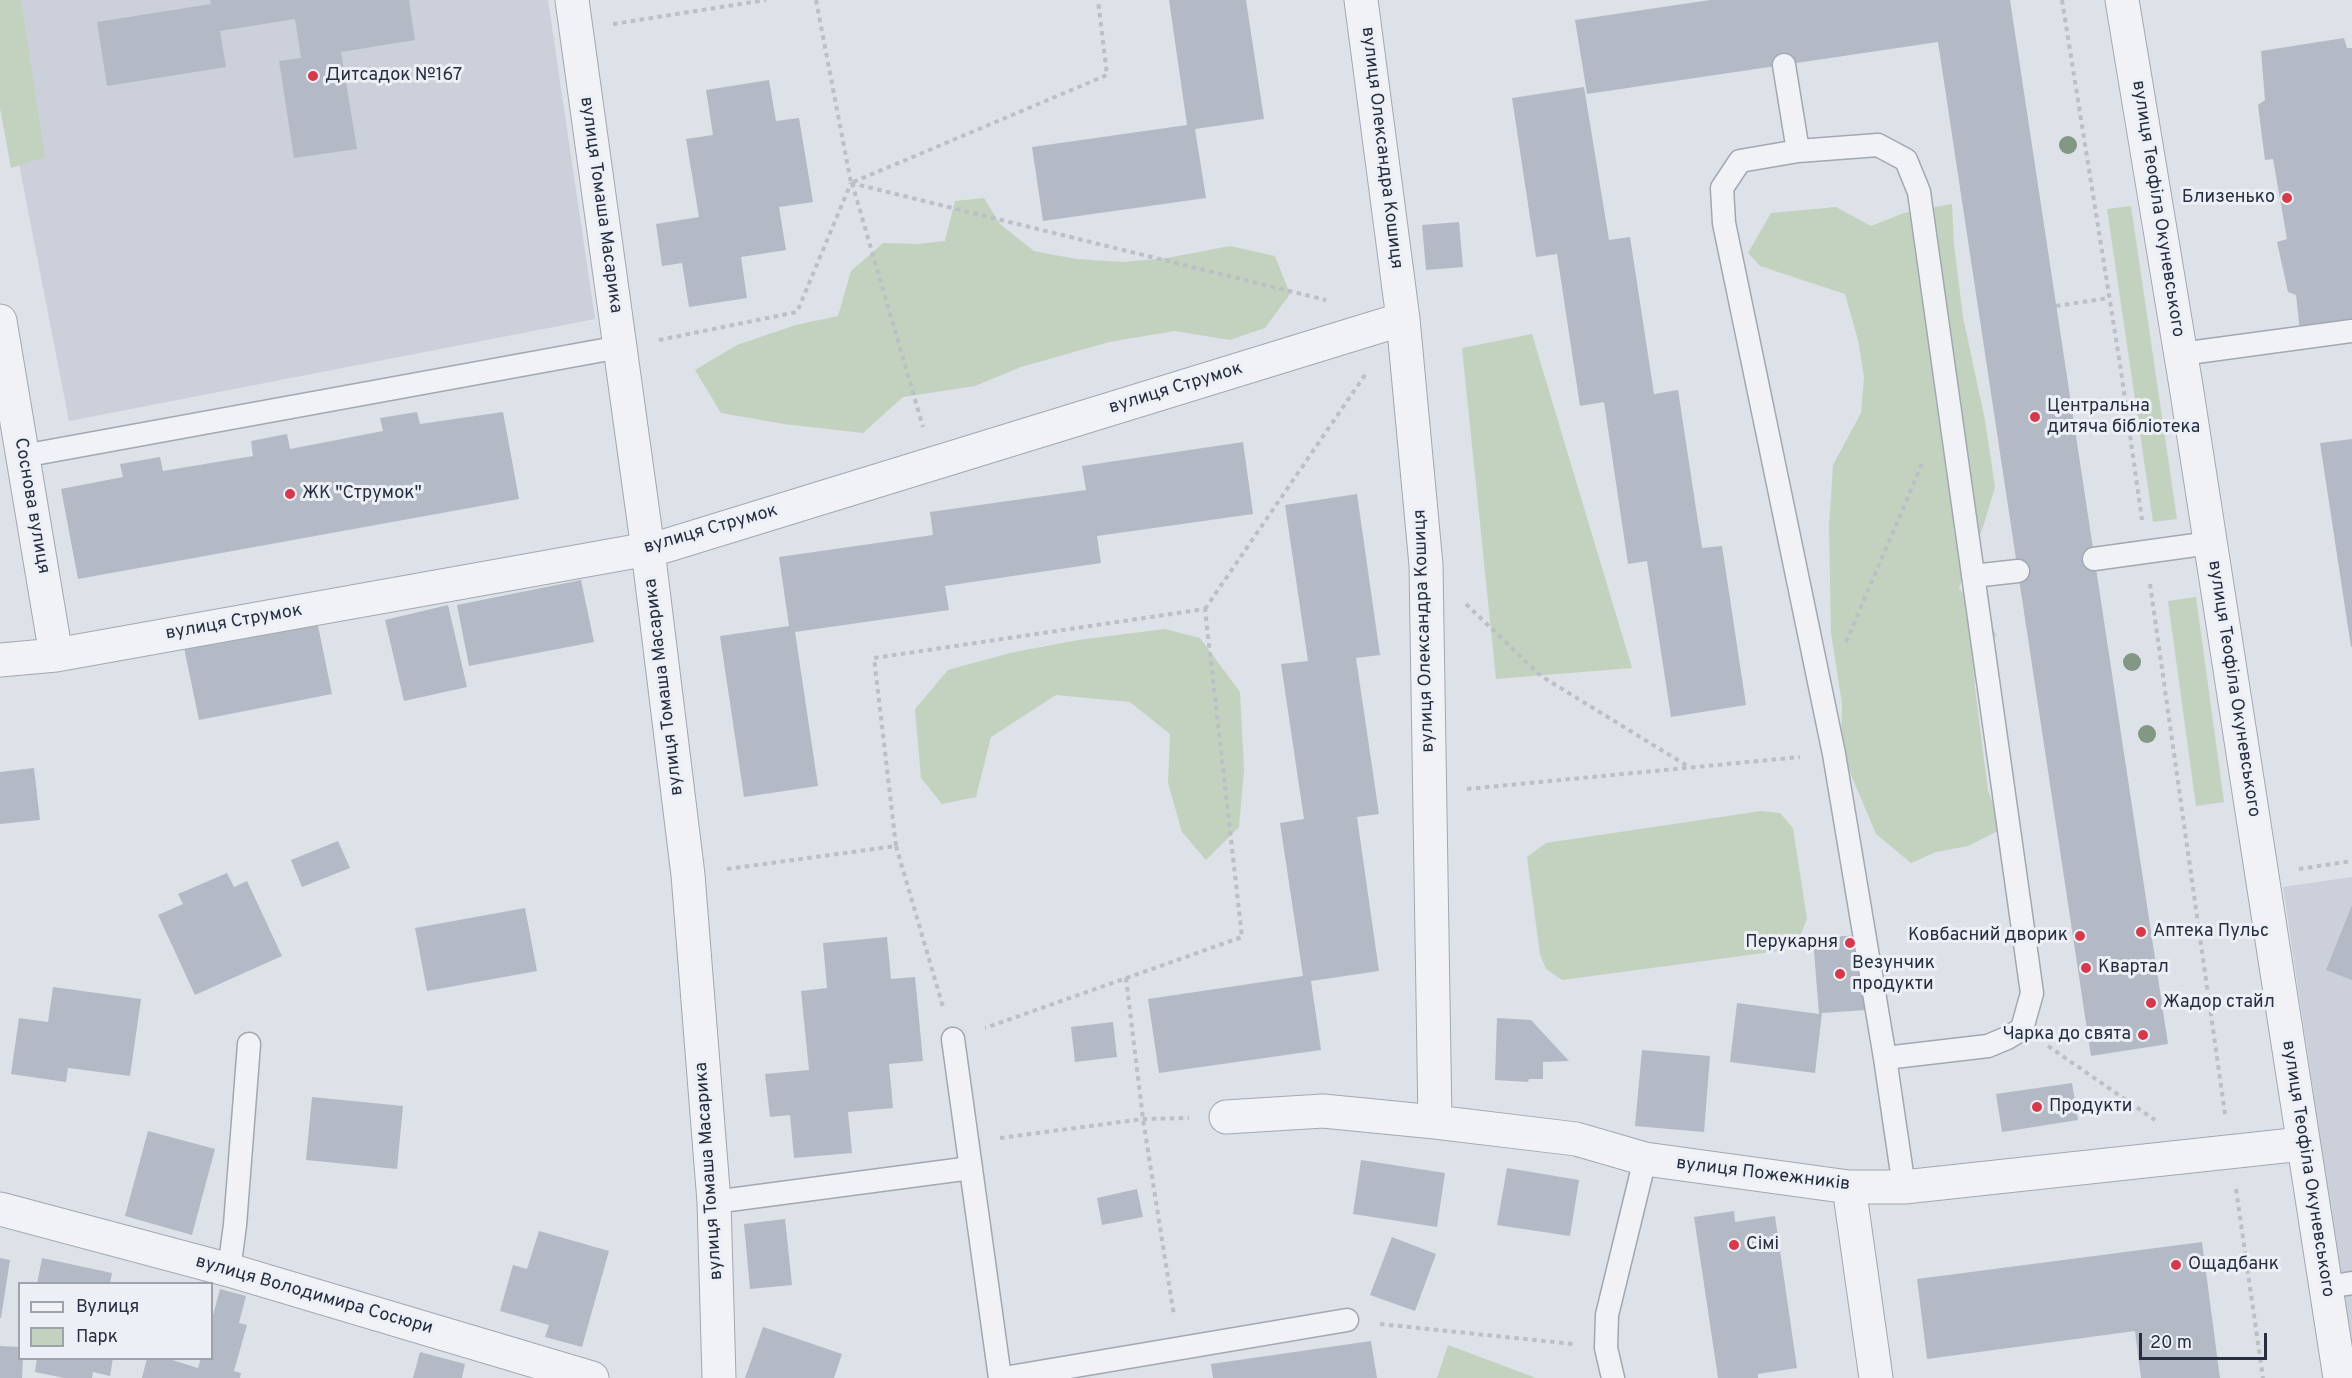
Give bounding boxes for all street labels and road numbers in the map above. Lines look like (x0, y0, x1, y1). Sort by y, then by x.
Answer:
street label: вулиця Олександра Кошиця (1355, 26, 1407, 270)
street label: вулиця Теофіла Окуневського (2126, 79, 2188, 339)
street label: вулиця Томаша Масарика (574, 95, 626, 315)
street label: вулиця Струмок (1107, 358, 1245, 420)
street label: Соснова вулиця (8, 436, 54, 576)
street label: вулиця Струмок (641, 501, 781, 559)
street label: вулиця Олександра Кошиця (1410, 509, 1440, 753)
street label: вулиця Теофіла Окуневського (2202, 559, 2264, 819)
street label: вулиця Томаша Масарика (641, 577, 689, 797)
street label: вулиця Струмок (164, 600, 304, 646)
street label: вулиця Теофіла Окуневського (2276, 1039, 2338, 1299)
street label: вулиця Томаша Масарика (692, 1061, 728, 1281)
street label: вулиця Пожежників (1675, 1154, 1851, 1196)
street label: вулиця Володимира Сосюри (193, 1252, 435, 1340)

